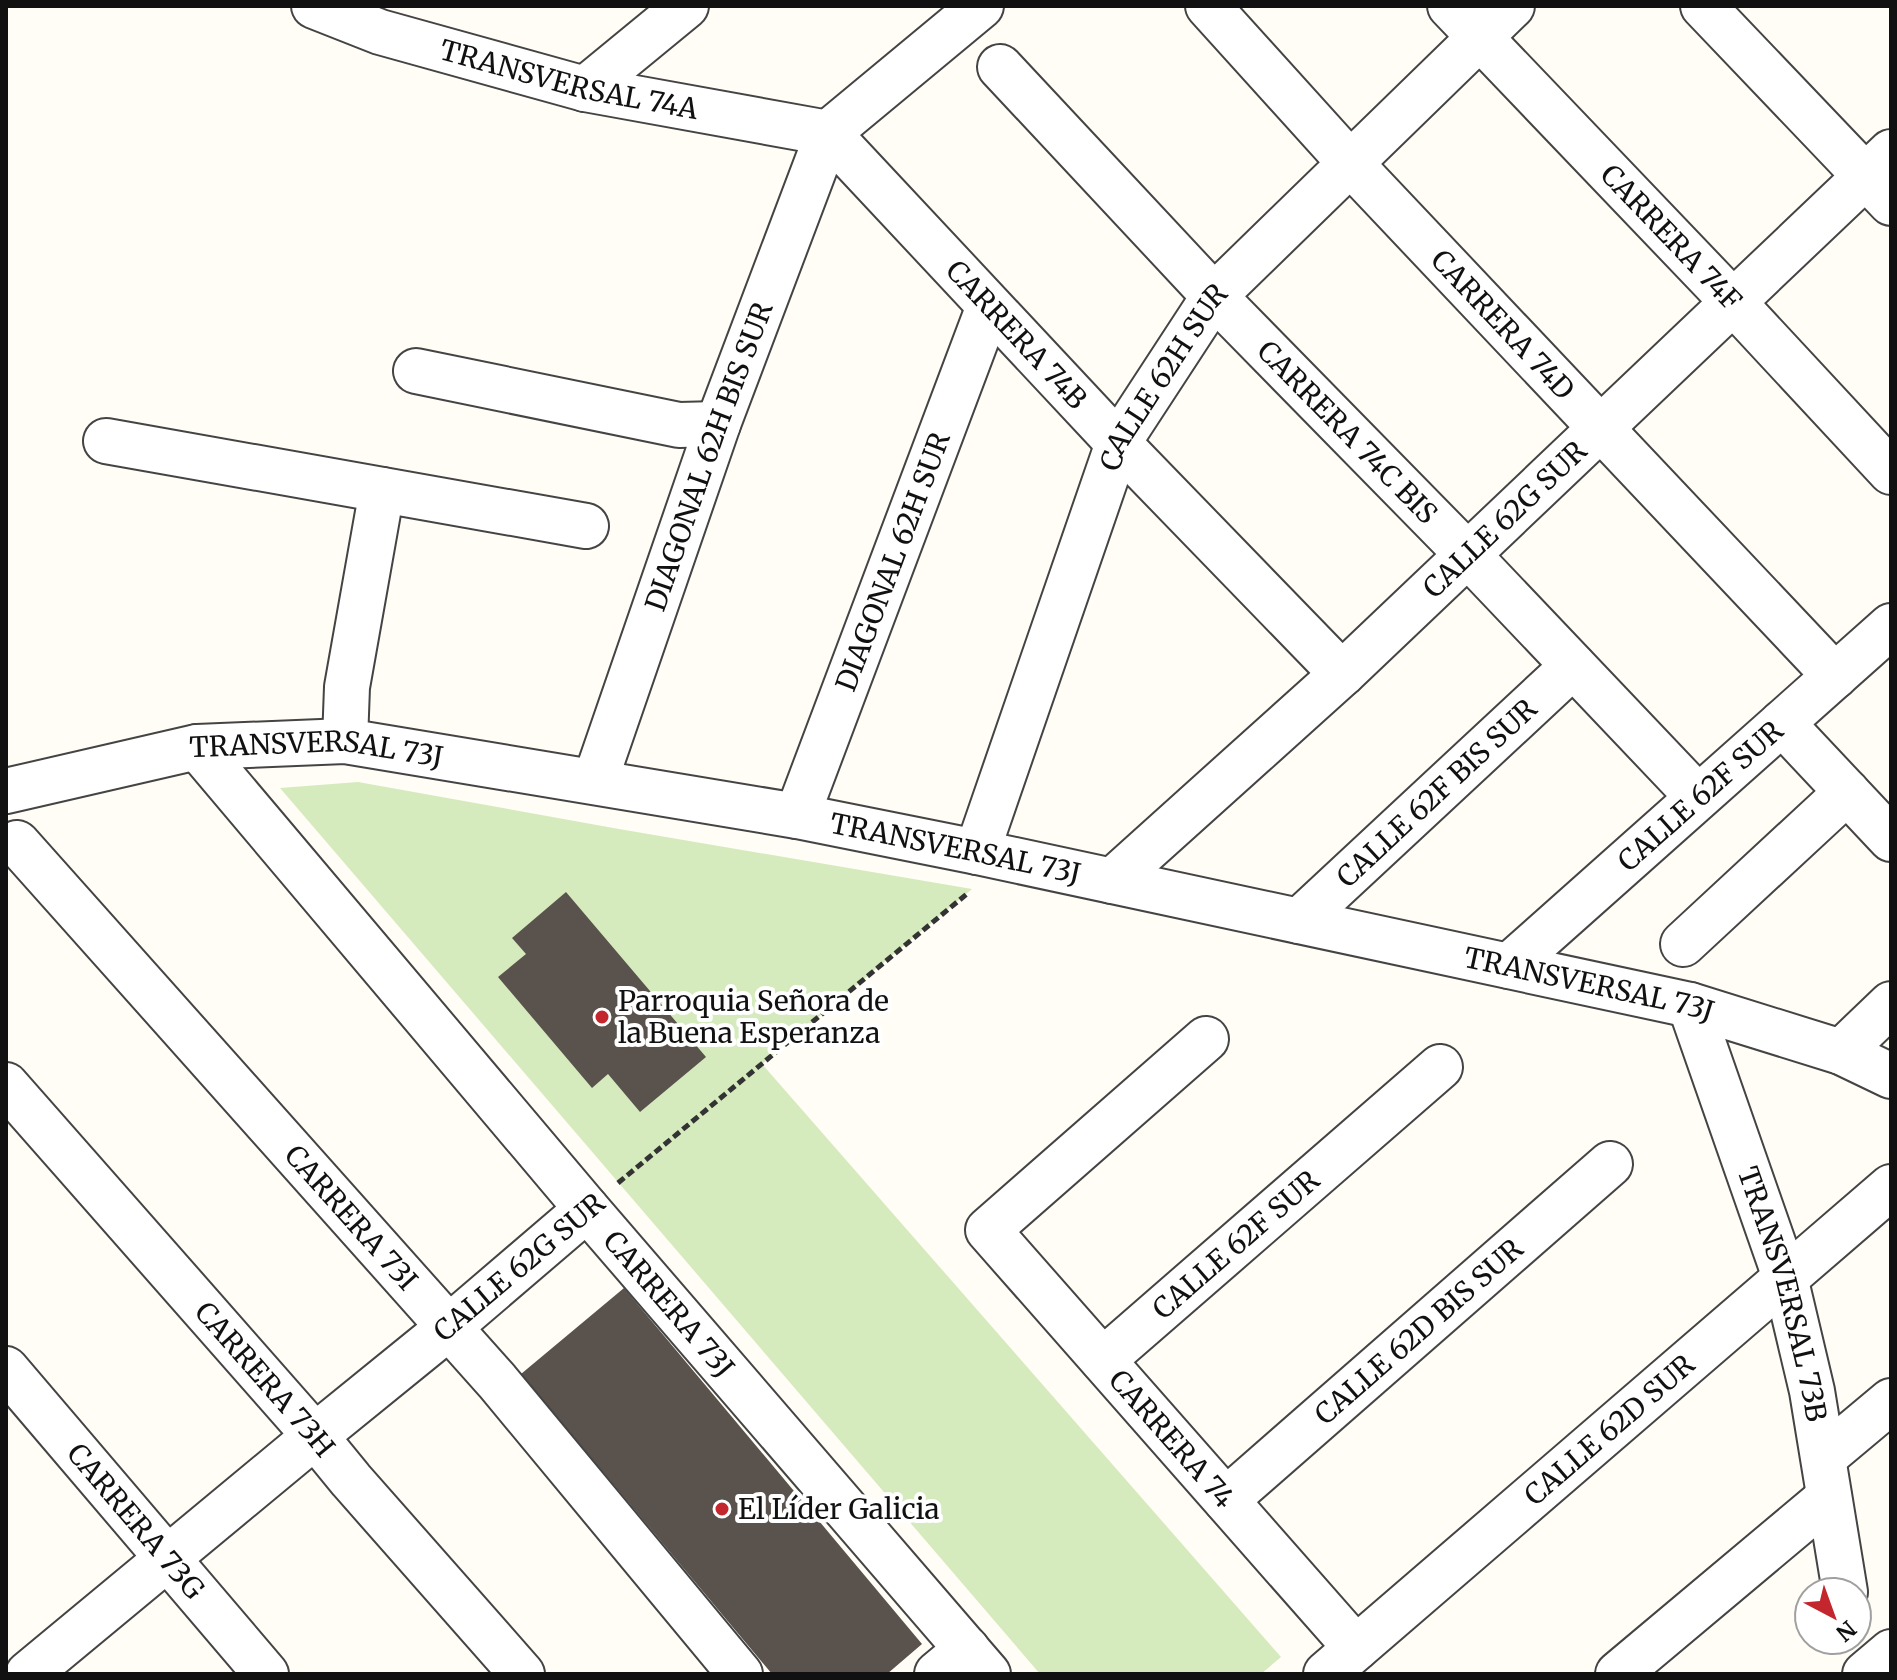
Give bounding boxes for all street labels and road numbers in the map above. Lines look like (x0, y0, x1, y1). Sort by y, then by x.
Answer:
street label: TRANSVERSAL 74A (436, 32, 701, 127)
street label: CARRERA 74F (1593, 157, 1749, 318)
street label: CARRERA 74D (1423, 242, 1582, 407)
street label: CARRERA 74B (938, 253, 1095, 416)
street label: CALLE 62H SUR (1092, 275, 1235, 475)
street label: DIAGONAL 62H BIS SUR (637, 296, 781, 616)
street label: CARRERA 74C BIS (1250, 333, 1445, 531)
street label: DIAGONAL 62H SUR (828, 426, 958, 696)
street label: CALLE 62G SUR (1415, 433, 1595, 606)
street label: CALLE 62F BIS SUR (1329, 691, 1545, 895)
street label: CALLE 62F SUR (1610, 712, 1791, 879)
street label: TRANSVERSAL 73J (189, 723, 446, 775)
street label: TRANSVERSAL 73J (827, 805, 1084, 892)
street label: TRANSVERSAL 73J (1461, 939, 1719, 1029)
street label: CARRERA 73I (277, 1137, 425, 1298)
street label: CALLE 62F SUR (1145, 1162, 1327, 1327)
street label: TRANSVERSAL 73B (1730, 1162, 1835, 1424)
street label: CALLE 62G SUR (426, 1185, 612, 1349)
street label: CARRERA 73J (596, 1223, 742, 1385)
street label: CALLE 62D BIS SUR (1307, 1230, 1530, 1432)
street label: CARRERA 73H (187, 1294, 343, 1464)
street label: CALLE 62D SUR (1517, 1346, 1702, 1513)
street label: CARRERA 74 (1101, 1362, 1242, 1515)
street label: CARRERA 73G (59, 1436, 212, 1606)

